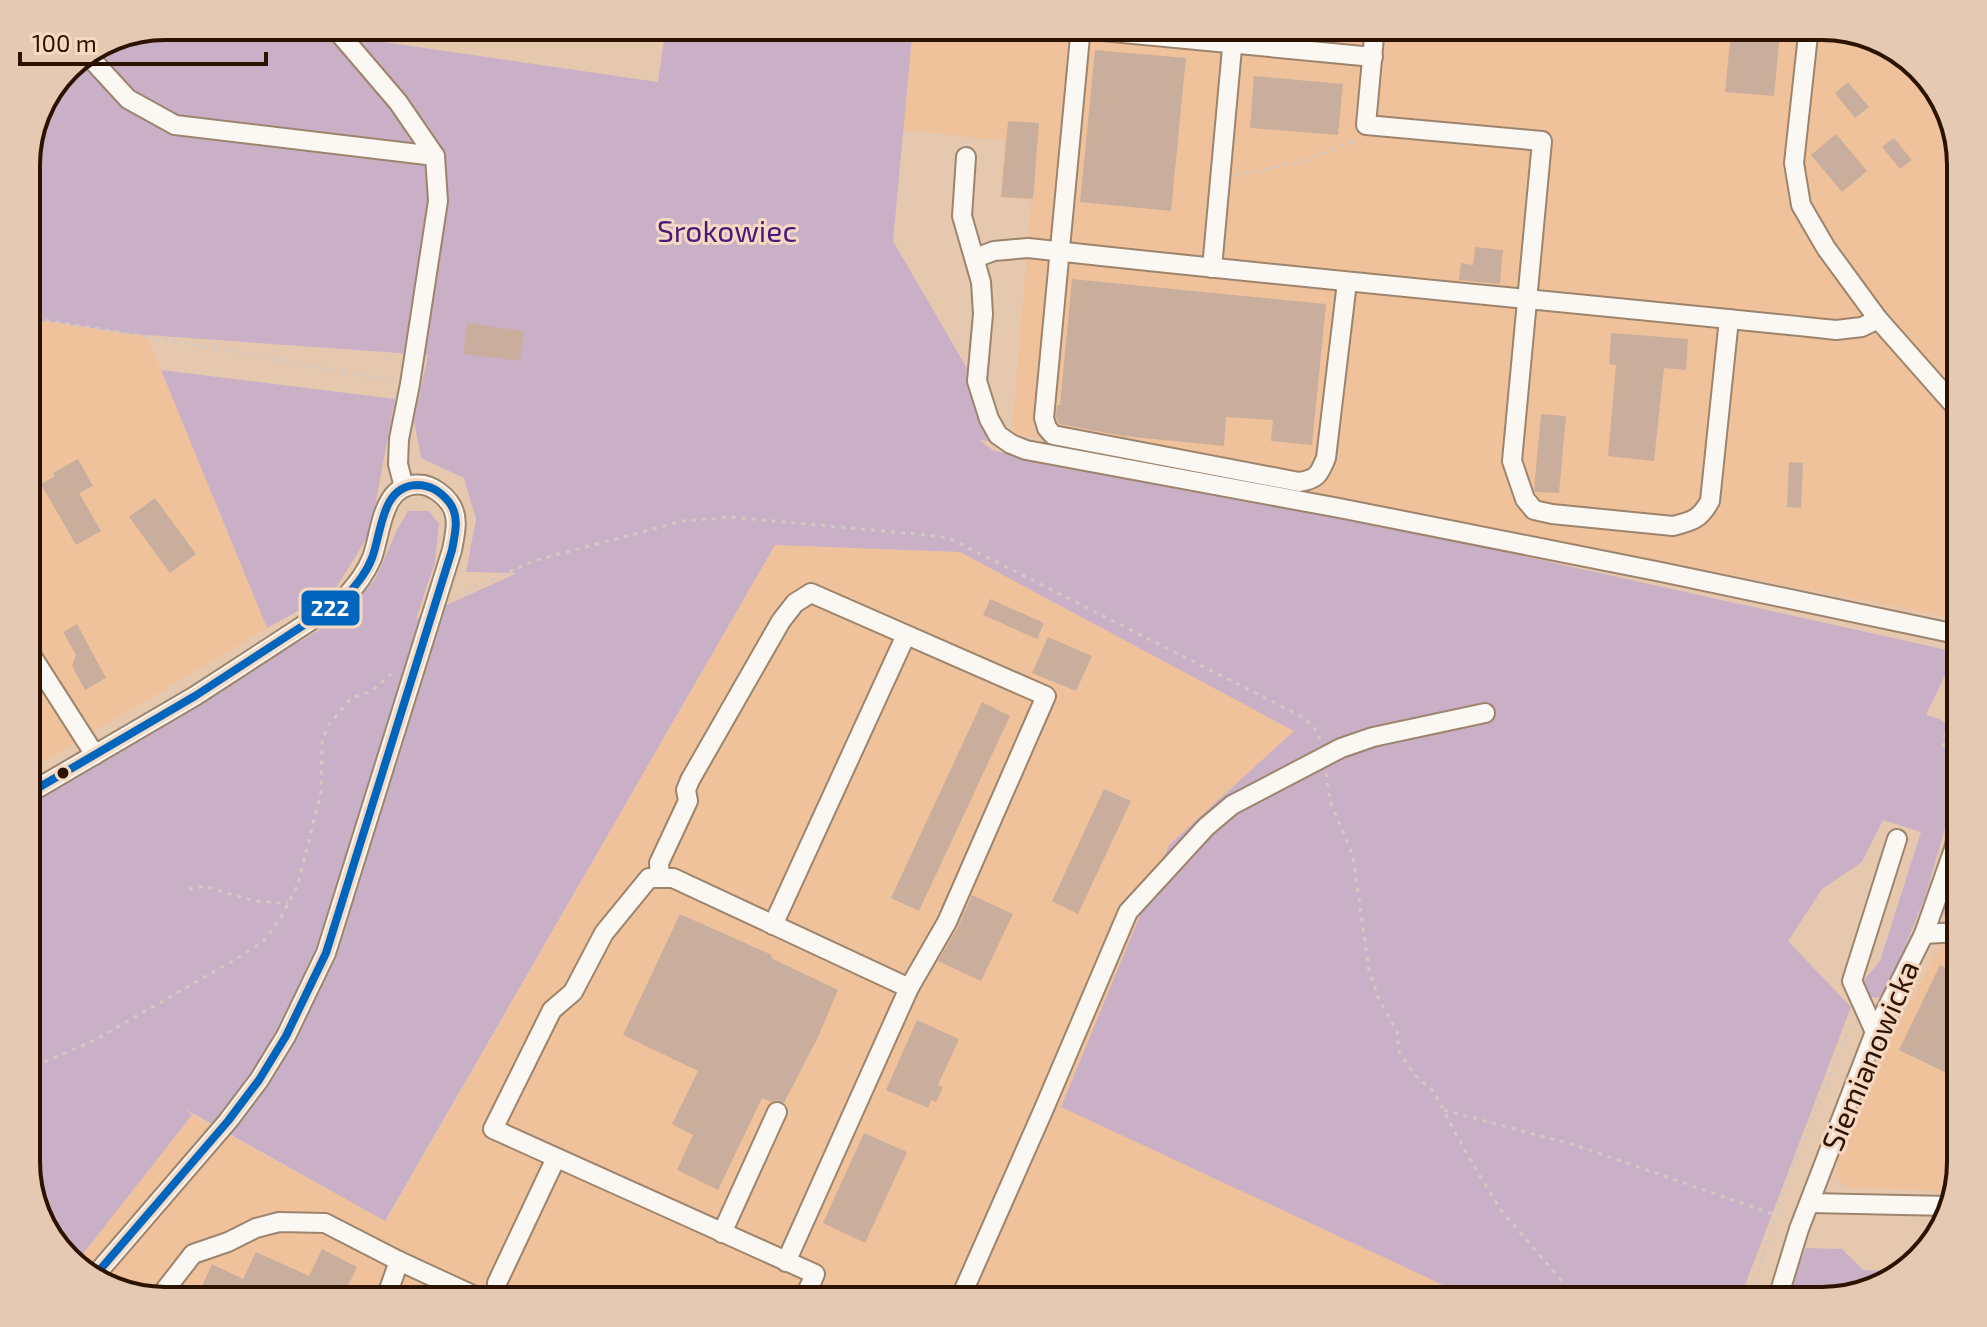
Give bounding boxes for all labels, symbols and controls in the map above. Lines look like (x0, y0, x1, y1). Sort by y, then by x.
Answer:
scale bar (20, 16, 266, 66)
text: 100 m (32, 28, 97, 57)
park label: Srokowiec (657, 212, 797, 248)
line badge: 222 (300, 589, 361, 627)
text: 222 (311, 594, 349, 620)
unlabelled marker (55, 765, 71, 781)
street label: Siemianowicka (1813, 955, 1925, 1156)

